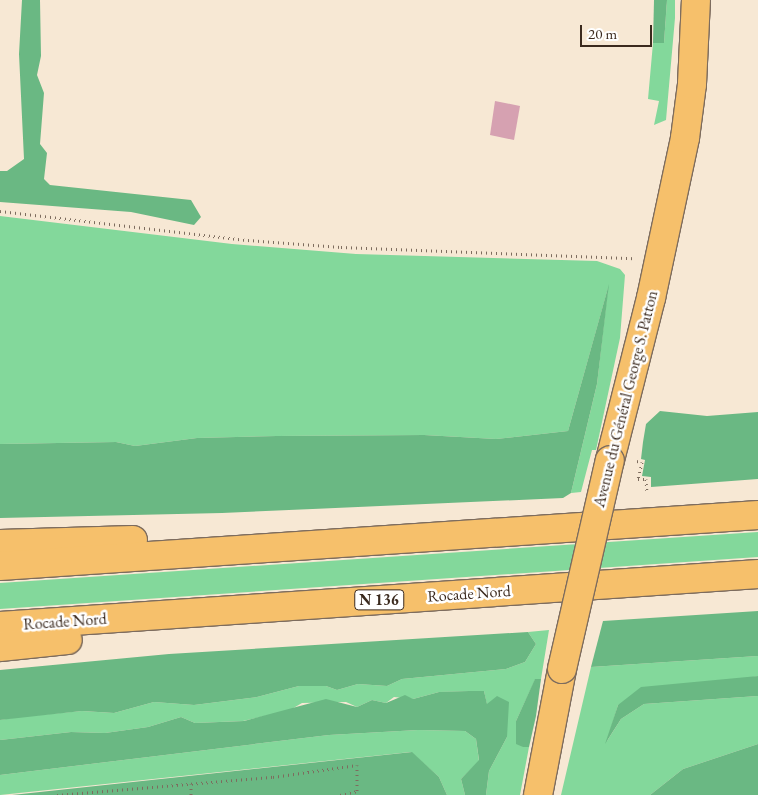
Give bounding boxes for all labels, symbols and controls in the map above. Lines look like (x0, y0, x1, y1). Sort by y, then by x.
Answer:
scale bar (583, 15, 656, 47)
text: 20 m (588, 24, 617, 43)
street label: Avenue du Général George S. Patton (590, 289, 662, 509)
street label: Rocade Nord (427, 582, 511, 606)
road number: N 136 (354, 588, 404, 612)
street label: Rocade Nord (23, 610, 107, 634)

